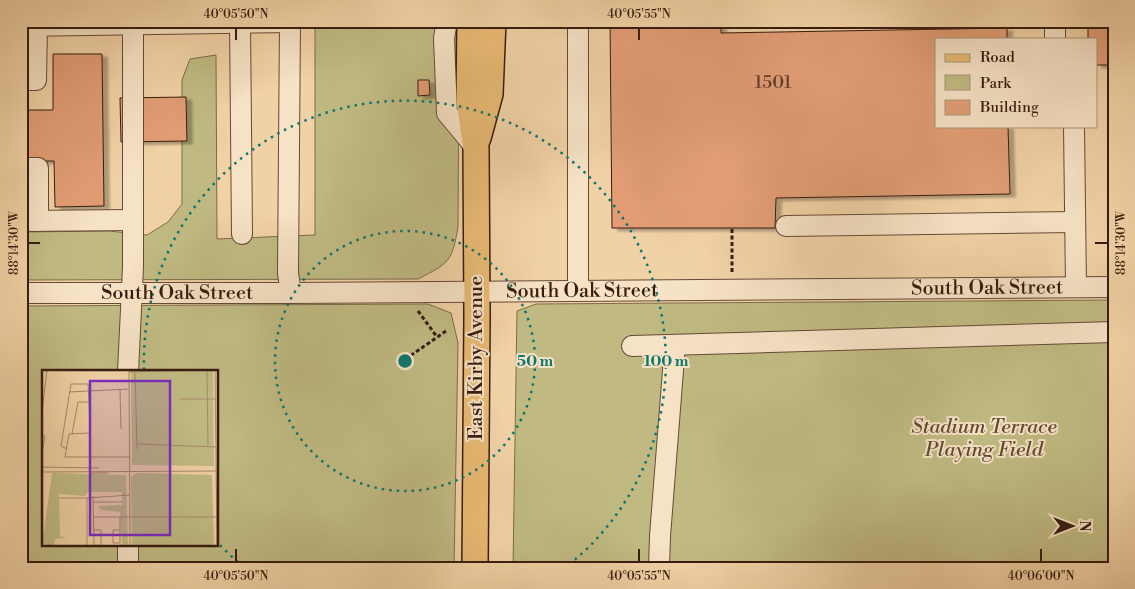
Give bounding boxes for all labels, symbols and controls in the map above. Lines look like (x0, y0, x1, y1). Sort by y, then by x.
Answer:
text: 40°05'50"N (204, 7, 269, 22)
text: 40°05'55"N (607, 7, 671, 22)
legend (935, 38, 1098, 128)
text: Road (980, 48, 1015, 67)
house number: 1501 (755, 71, 792, 94)
text: Park (980, 74, 1012, 93)
text: Building (979, 98, 1039, 117)
text: 88°14'30"W (7, 210, 22, 275)
text: 88°14'30"W (1114, 210, 1129, 275)
street label: South Oak Street (911, 275, 1063, 301)
street label: East Kirby Avenue (464, 276, 489, 440)
street label: South Oak Street (506, 278, 658, 304)
street label: South Oak Street (101, 281, 253, 306)
centre of rings (396, 352, 414, 370)
text: 50 m (517, 352, 553, 371)
text: 100 m (644, 352, 689, 371)
inset map (42, 370, 219, 546)
park label: Stadium Terrace Playing Field (911, 415, 1057, 463)
north arrow (1048, 502, 1098, 552)
text: N (1075, 520, 1093, 532)
text: 40°05'50"N (204, 569, 269, 584)
text: 40°05'55"N (607, 569, 671, 584)
text: 40°06'00"N (1008, 569, 1075, 584)

